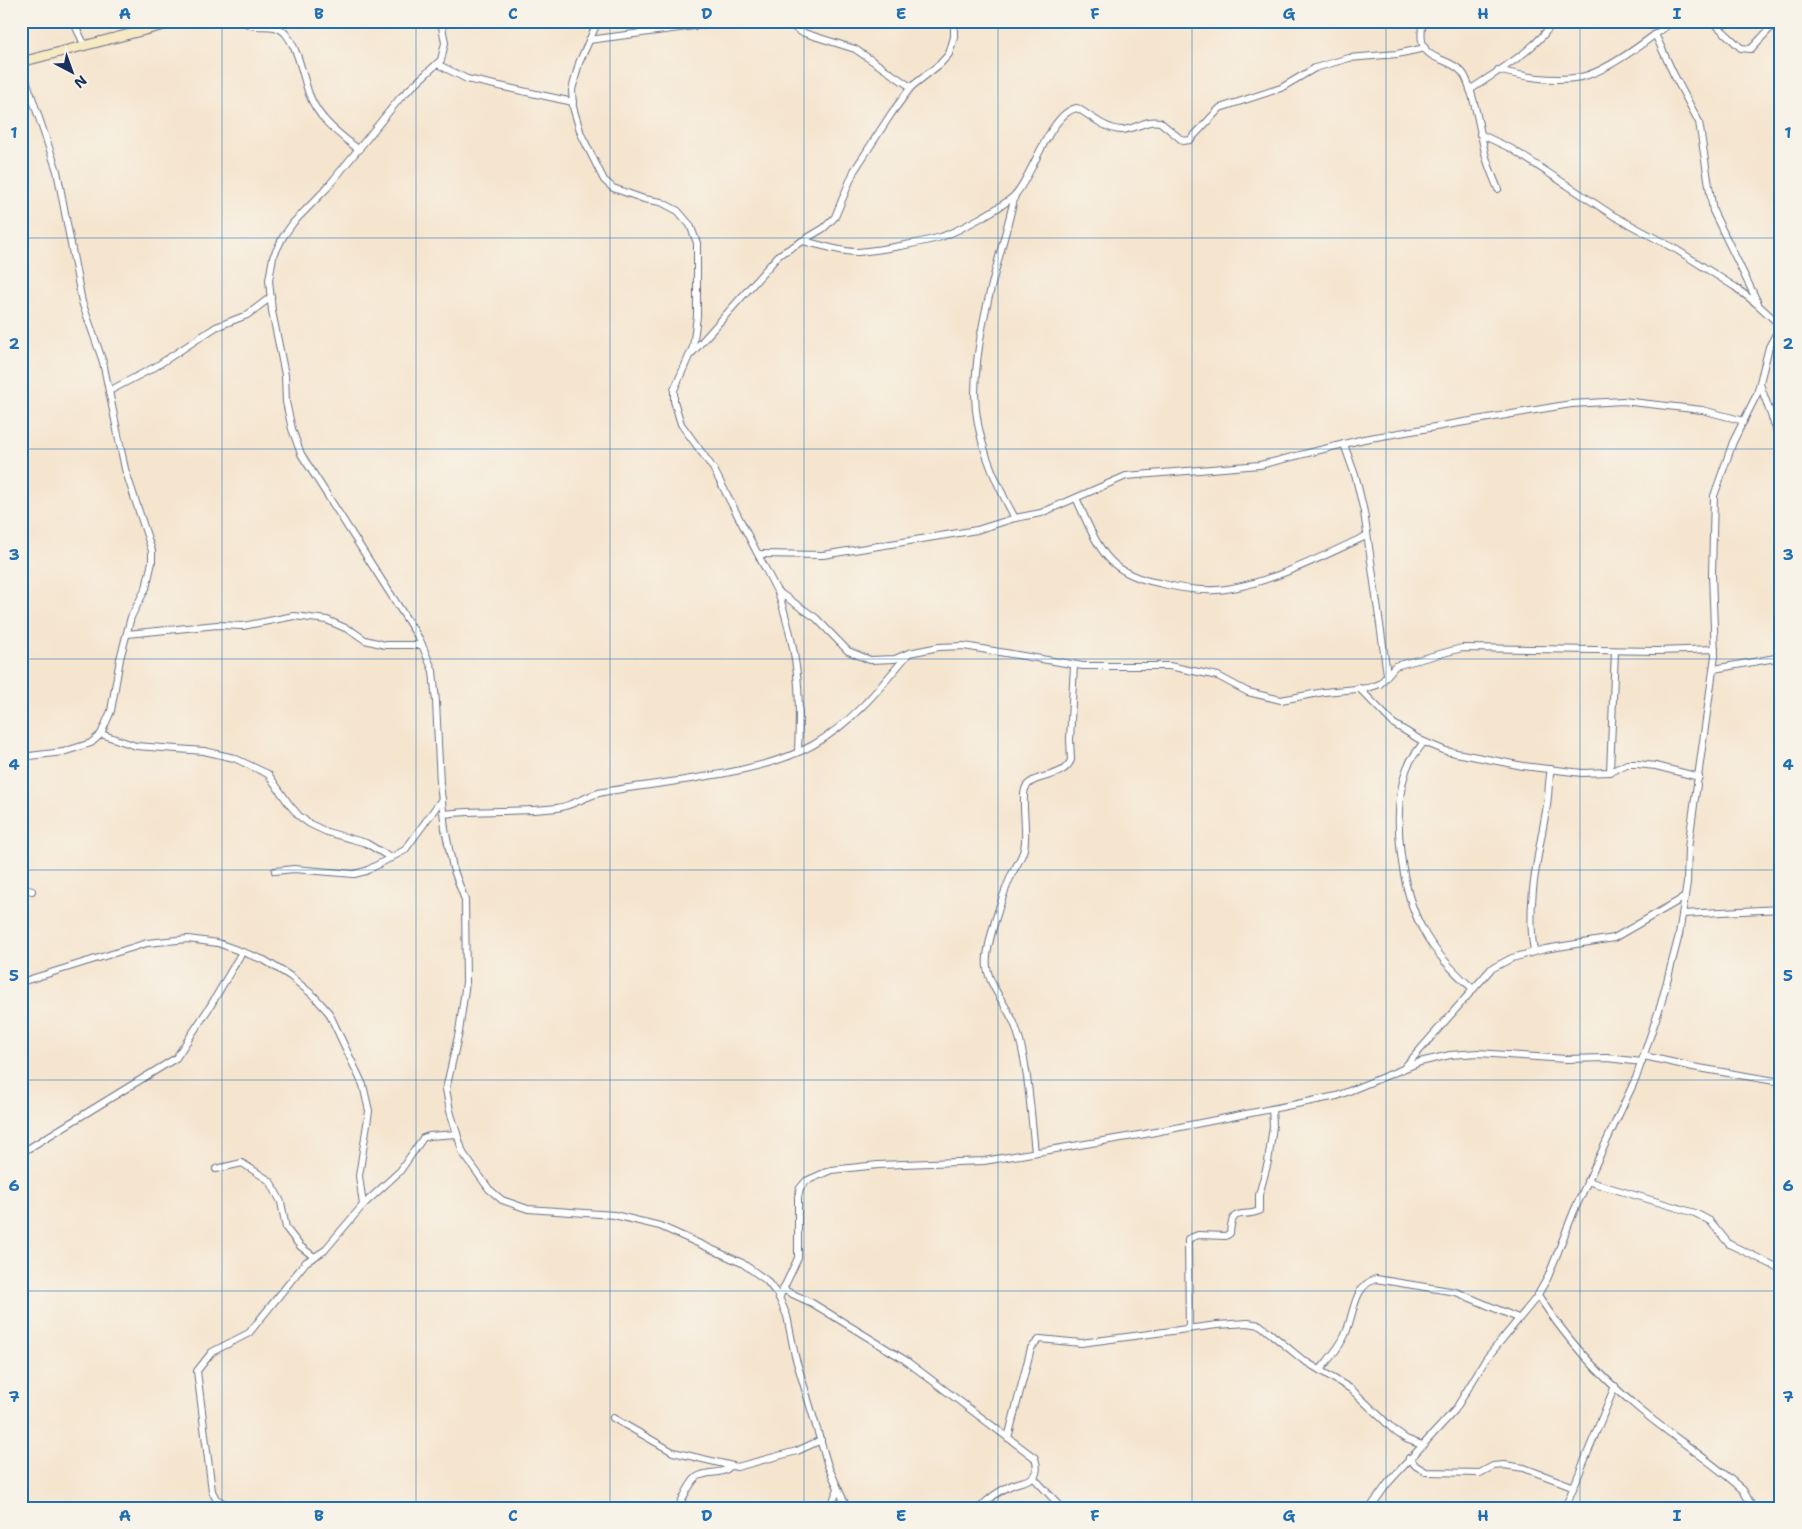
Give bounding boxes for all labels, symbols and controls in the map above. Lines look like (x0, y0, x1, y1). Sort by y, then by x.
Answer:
text: A (119, 3, 131, 24)
text: B (314, 3, 324, 24)
text: C (508, 3, 518, 24)
text: D (701, 3, 713, 24)
text: E (896, 3, 906, 24)
text: F (1090, 3, 1100, 24)
text: G (1283, 3, 1296, 24)
text: H (1477, 3, 1489, 24)
text: I (1673, 3, 1682, 24)
north arrow (48, 48, 98, 98)
text: N (70, 71, 91, 92)
text: 1 (10, 122, 18, 143)
text: 1 (1784, 122, 1792, 143)
text: 2 (8, 333, 20, 354)
text: 2 (1782, 333, 1794, 354)
text: 3 (8, 544, 20, 565)
text: 3 (1782, 544, 1794, 565)
text: 4 (8, 754, 20, 775)
text: 4 (1782, 754, 1794, 775)
text: 5 (9, 965, 19, 986)
text: 5 (1783, 965, 1793, 986)
text: 6 (8, 1175, 20, 1196)
text: 6 (1782, 1175, 1794, 1196)
text: 7 (8, 1386, 20, 1407)
text: 7 (1782, 1386, 1794, 1407)
text: A (119, 1505, 131, 1526)
text: B (314, 1505, 324, 1526)
text: C (508, 1505, 518, 1526)
text: D (701, 1505, 713, 1526)
text: E (896, 1505, 906, 1526)
text: F (1090, 1505, 1100, 1526)
text: G (1283, 1505, 1296, 1526)
text: H (1477, 1505, 1489, 1526)
text: I (1673, 1505, 1682, 1526)

